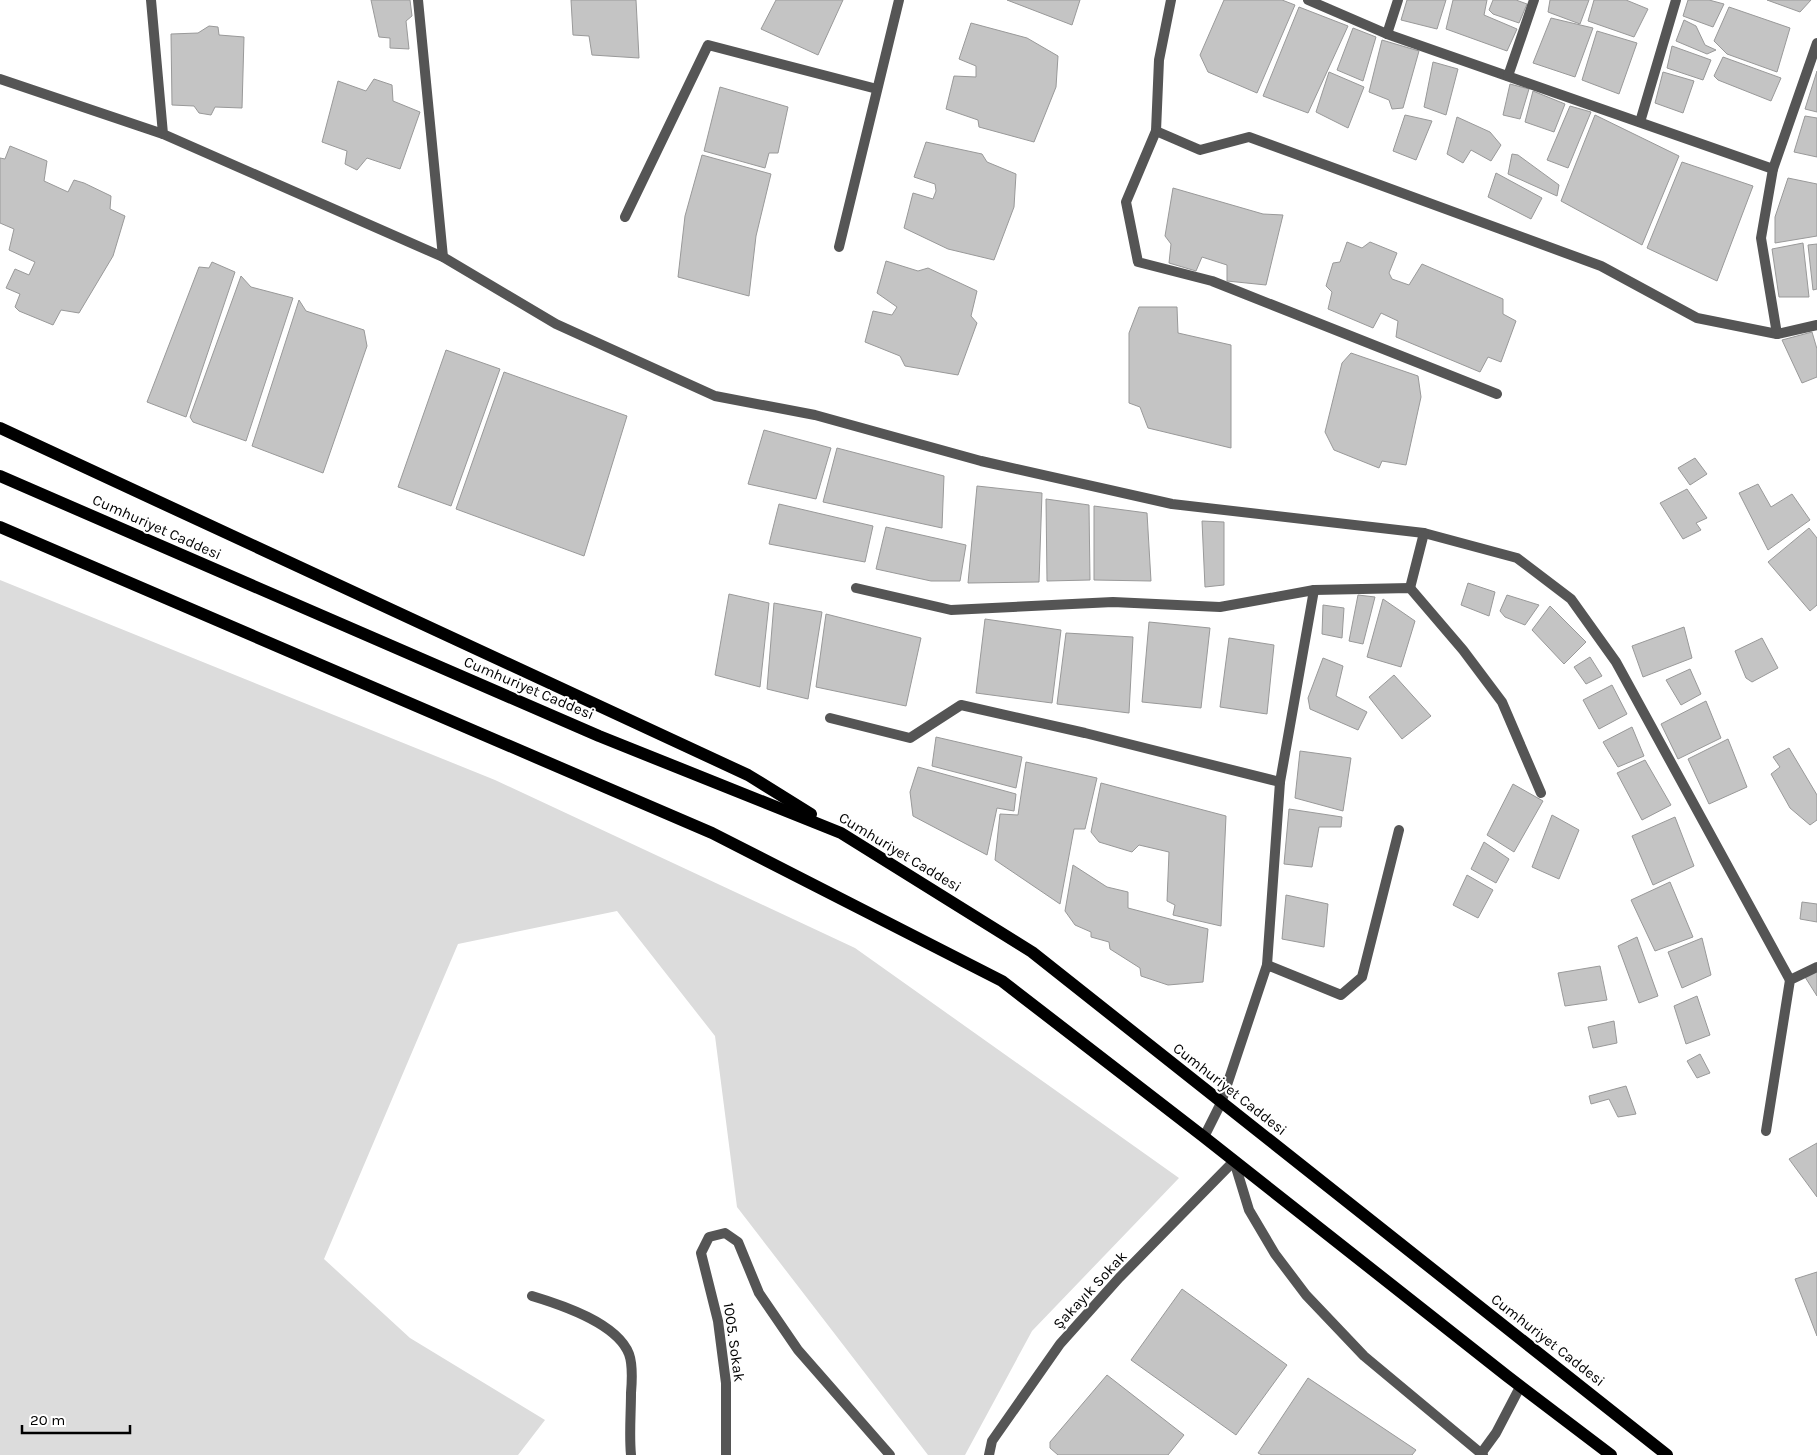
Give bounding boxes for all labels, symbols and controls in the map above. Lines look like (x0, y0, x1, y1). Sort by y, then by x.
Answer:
street label: Cumhuriyet Caddesi (90, 490, 224, 564)
street label: Cumhuriyet Caddesi (461, 652, 597, 724)
street label: Cumhuriyet Caddesi (836, 808, 964, 896)
street label: Cumhuriyet Caddesi (1169, 1039, 1291, 1139)
street label: Şakayık Sokak (1049, 1247, 1131, 1333)
street label: Cumhuriyet Caddesi (1487, 1290, 1609, 1390)
street label: 1005. Sokak (720, 1301, 748, 1383)
scale bar (22, 1402, 130, 1434)
text: 20 m (30, 1411, 65, 1429)

